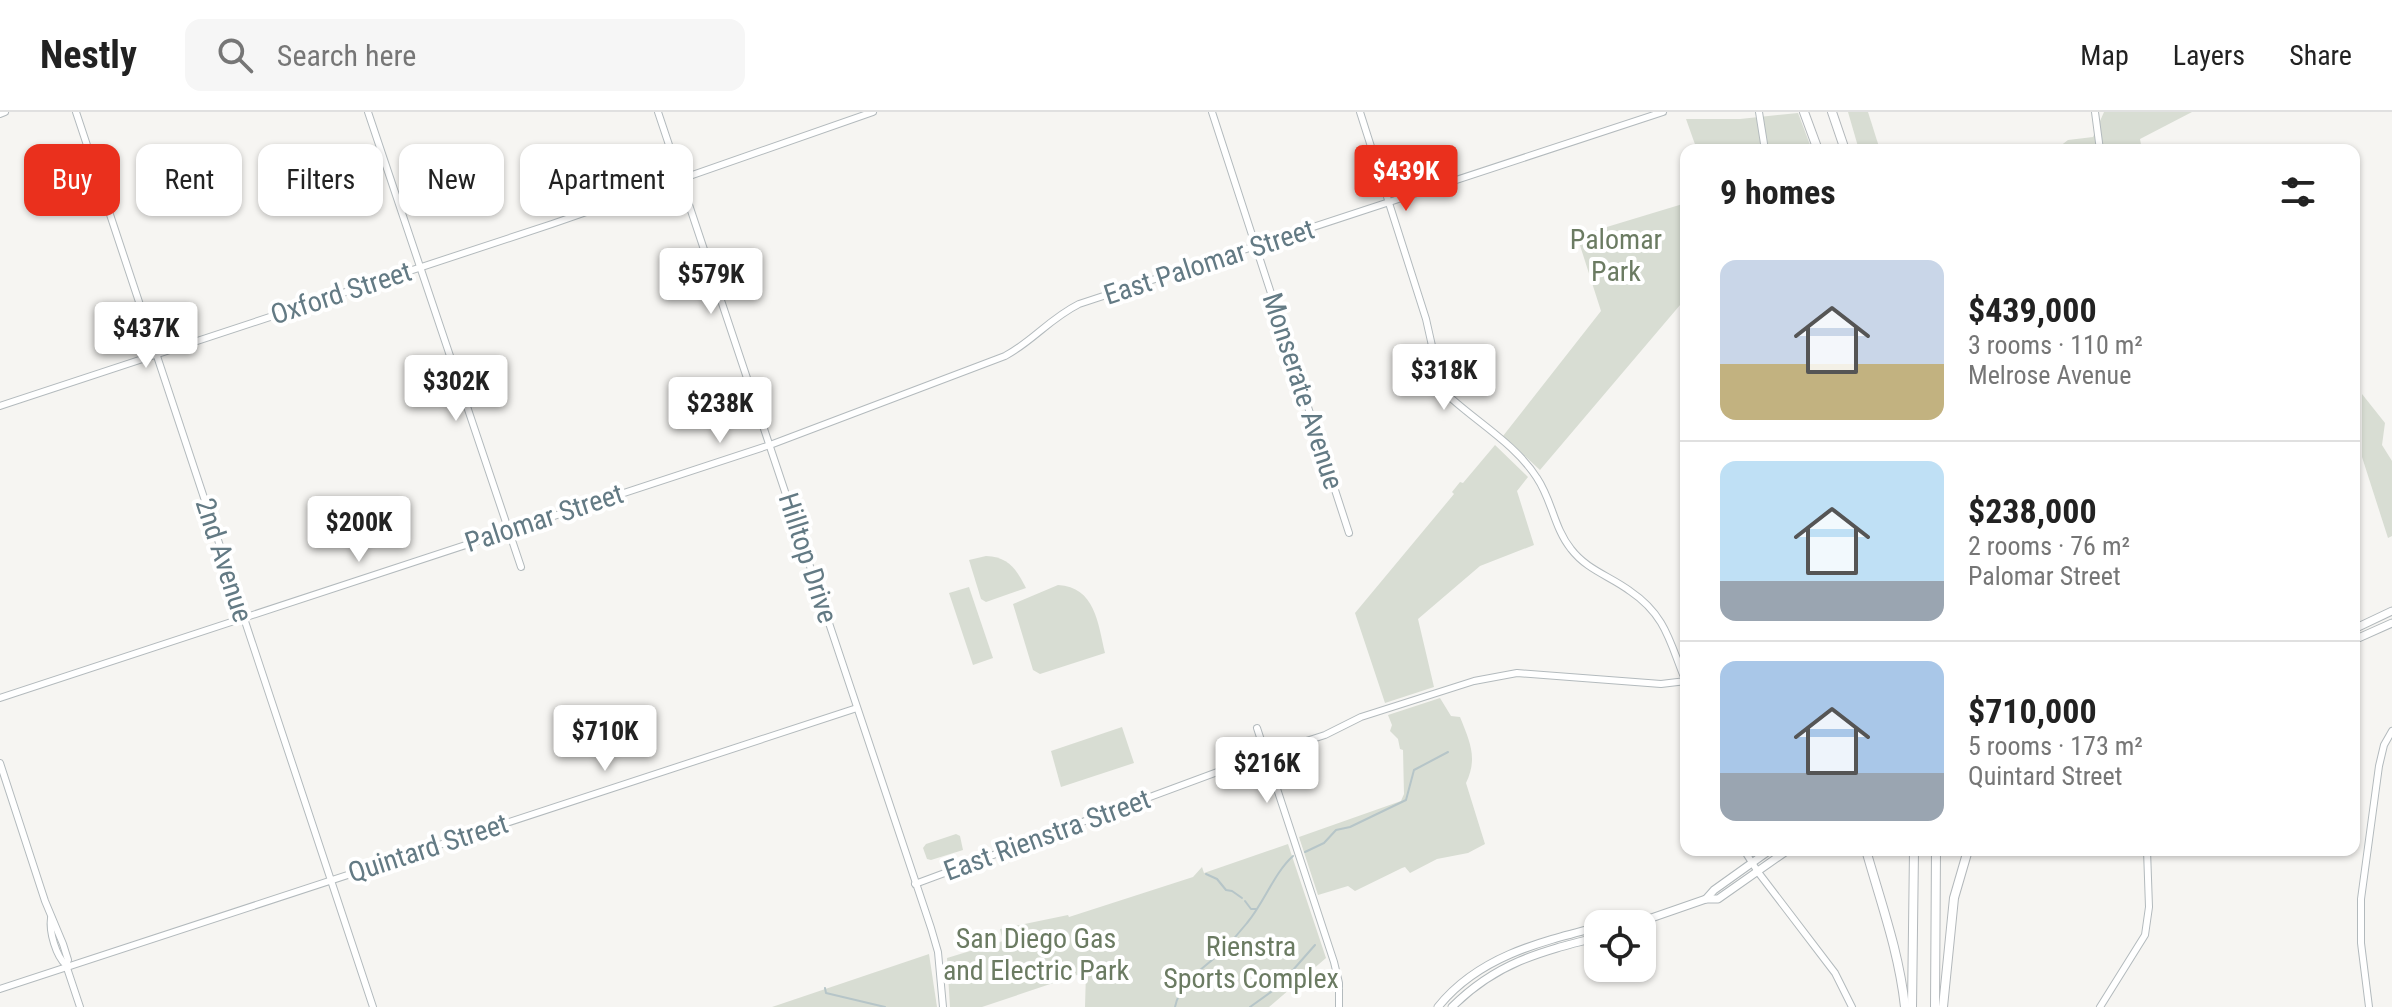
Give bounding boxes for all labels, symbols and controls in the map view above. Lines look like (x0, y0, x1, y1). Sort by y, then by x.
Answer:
search box (185, 19, 745, 91)
text: Nestly (40, 33, 137, 77)
icon: search (213, 33, 257, 77)
text: Search here (277, 38, 416, 73)
text: Map (2080, 39, 2129, 72)
text: Layers (2173, 39, 2245, 72)
text: Share (2289, 39, 2352, 72)
chip: Buy (24, 144, 120, 216)
chip: Rent (136, 144, 242, 216)
chip: Filters (258, 144, 383, 216)
chip: New (399, 144, 504, 216)
chip: Apartment (520, 144, 693, 216)
pin: $439K (1350, 145, 1462, 213)
text: $439K (1373, 156, 1439, 186)
icon: filters (2276, 170, 2320, 214)
text: 9 homes (1720, 172, 1836, 212)
street label: East Palomar Street (1100, 212, 1318, 312)
park label: Palomar Park (1570, 223, 1662, 288)
pin: $579K (655, 248, 767, 316)
street label: Oxford Street (266, 255, 416, 331)
text: $579K (678, 259, 744, 289)
street label: Monserate Avenue (1256, 289, 1350, 493)
text: $439,000 (1968, 290, 2097, 330)
icon: home (1784, 292, 1880, 388)
pin: $437K (90, 302, 202, 370)
text: $437K (113, 313, 179, 343)
text: 3 rooms · 110 m² (1968, 330, 2143, 360)
pin: $318K (1388, 344, 1500, 412)
pin: $302K (400, 355, 512, 423)
text: $318K (1411, 355, 1477, 385)
text: Melrose Avenue (1968, 360, 2131, 390)
text: $302K (423, 366, 489, 396)
pin: $238K (664, 377, 776, 445)
text: $238K (687, 388, 753, 418)
street label: Palomar Street (461, 477, 627, 559)
street label: Hilltop Drive (771, 489, 845, 627)
text: $238,000 (1968, 491, 2097, 531)
icon: home (1784, 493, 1880, 589)
street label: 2nd Avenue (188, 494, 260, 626)
pin: $200K (303, 496, 415, 564)
text: $200K (326, 507, 392, 537)
text: 2 rooms · 76 m² (1968, 531, 2130, 561)
text: Palomar Street (1968, 561, 2121, 591)
text: $710,000 (1968, 691, 2097, 731)
icon: home (1784, 693, 1880, 789)
pin: $710K (549, 705, 661, 773)
text: $710K (572, 716, 638, 746)
text: 5 rooms · 173 m² (1968, 731, 2143, 761)
pin: $216K (1211, 737, 1323, 805)
text: $216K (1234, 748, 1300, 778)
text: Quintard Street (1968, 761, 2122, 791)
street label: East Rienstra Street (939, 782, 1155, 888)
street label: Quintard Street (344, 807, 512, 889)
map controls (1584, 910, 1656, 982)
button: locate (1584, 910, 1656, 982)
park label: San Diego Gas and Electric Park (943, 922, 1129, 987)
park label: Rienstra Sports Complex (1163, 930, 1339, 995)

